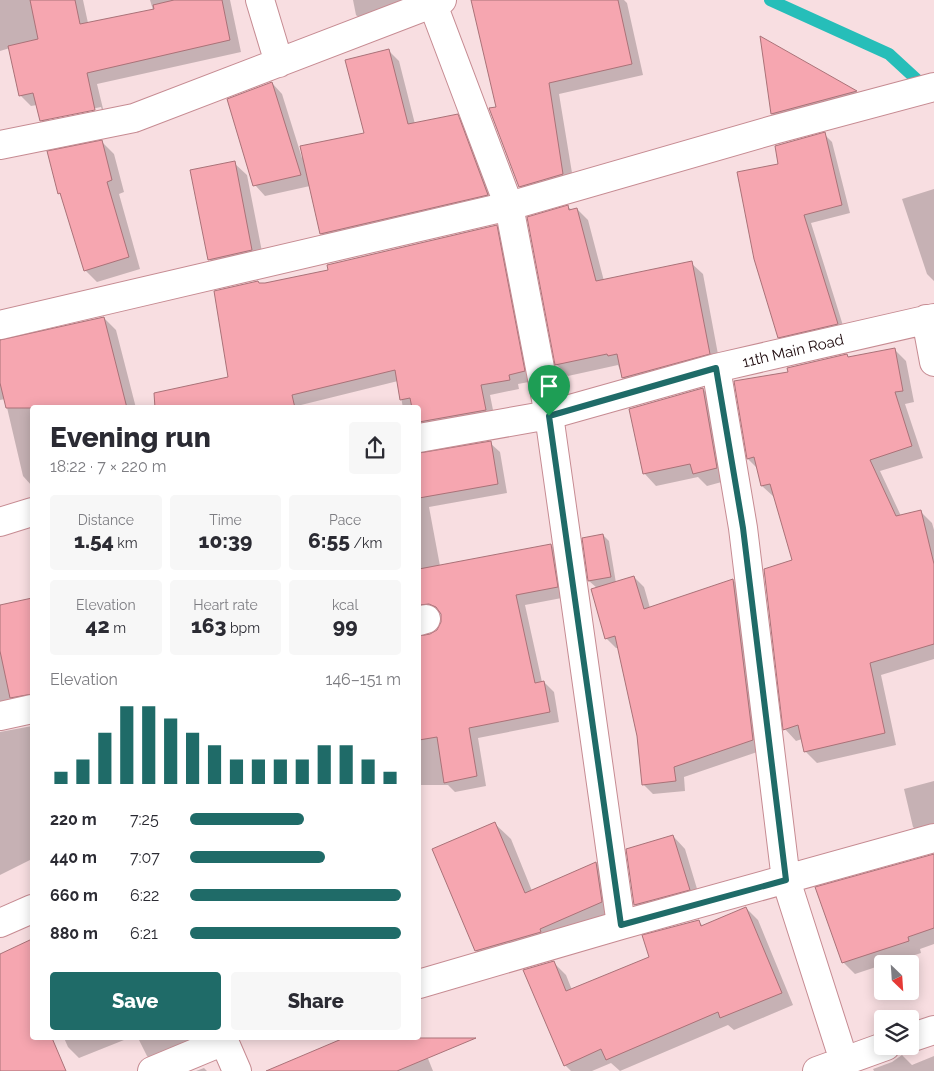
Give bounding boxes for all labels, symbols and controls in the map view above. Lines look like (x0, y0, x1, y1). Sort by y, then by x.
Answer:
street label: 11th Main Road (741, 331, 845, 371)
pin (528, 365, 570, 416)
icon: arrive (535, 372, 563, 400)
text: Evening run (50, 421, 211, 454)
button: share (349, 422, 401, 474)
text: 18:22 · 7 × 220 m (50, 457, 166, 476)
text: Distance (78, 512, 134, 528)
text: Time (209, 512, 242, 528)
text: Pace (329, 512, 361, 528)
text: 1.54 (74, 528, 114, 553)
text: 10:39 (199, 528, 252, 553)
text: 6:55 (308, 528, 350, 553)
text: km (114, 535, 138, 551)
text: /km (350, 535, 382, 551)
text: Elevation (76, 597, 136, 613)
text: Heart rate (193, 597, 258, 613)
text: kcal (332, 597, 358, 613)
text: 42 (85, 613, 110, 638)
text: 163 (191, 613, 226, 638)
text: 99 (333, 613, 358, 638)
text: m (110, 620, 126, 636)
text: bpm (226, 620, 260, 636)
text: Elevation (50, 670, 118, 689)
text: 146–151 m (326, 670, 401, 689)
text: 220 m (50, 810, 97, 829)
text: 7:25 (130, 810, 159, 829)
text: 440 m (50, 848, 97, 867)
text: 7:07 (130, 848, 160, 867)
text: 660 m (50, 886, 98, 905)
text: 6:22 (130, 886, 159, 905)
text: 880 m (50, 924, 98, 943)
text: 6:21 (130, 924, 158, 943)
north arrow (874, 955, 919, 1000)
map controls (874, 955, 919, 1055)
button: Save (50, 972, 221, 1030)
button: Share (231, 972, 401, 1030)
button: layers (874, 1010, 919, 1055)

